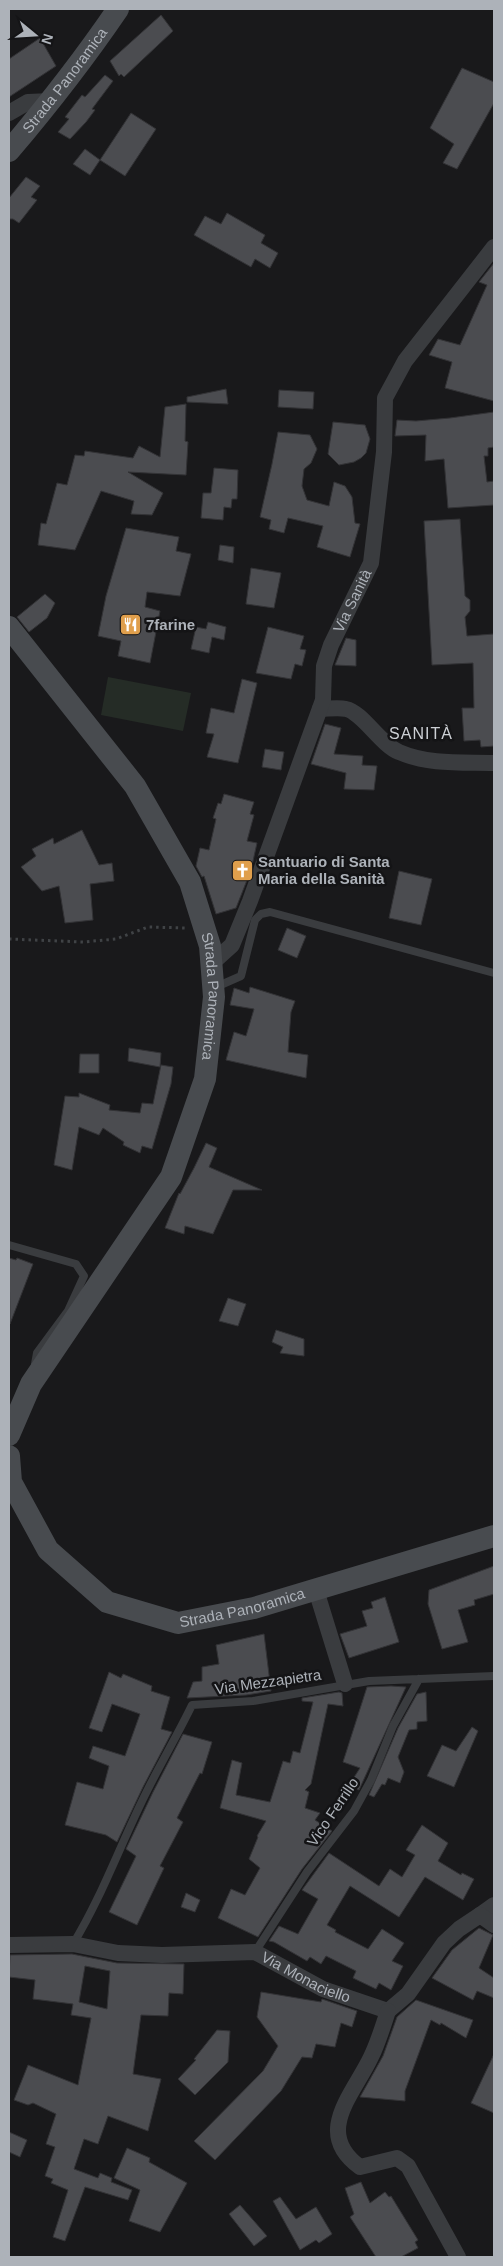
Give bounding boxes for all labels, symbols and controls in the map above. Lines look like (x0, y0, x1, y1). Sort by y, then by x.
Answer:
north arrow (10, 10, 60, 60)
street label: Strada Panoramica (19, 24, 111, 136)
text: N (38, 32, 57, 46)
street label: Via Sanità (330, 566, 375, 635)
restaurant icon: 7farine (118, 613, 142, 637)
place label: 7farine (146, 616, 195, 633)
district label: SANITÀ (389, 724, 453, 742)
place label: Santuario di Santa Maria della Sanità (258, 853, 390, 887)
church icon: Santuario di Santa Maria della Sanità (230, 859, 254, 883)
street label: Strada Panoramica (198, 930, 223, 1062)
street label: Strada Panoramica (178, 1584, 307, 1631)
street label: Via Mezzapietra (214, 1666, 323, 1697)
street label: Vico Ferrillo (303, 1774, 362, 1849)
street label: Via Monaciello (258, 1948, 353, 2006)

